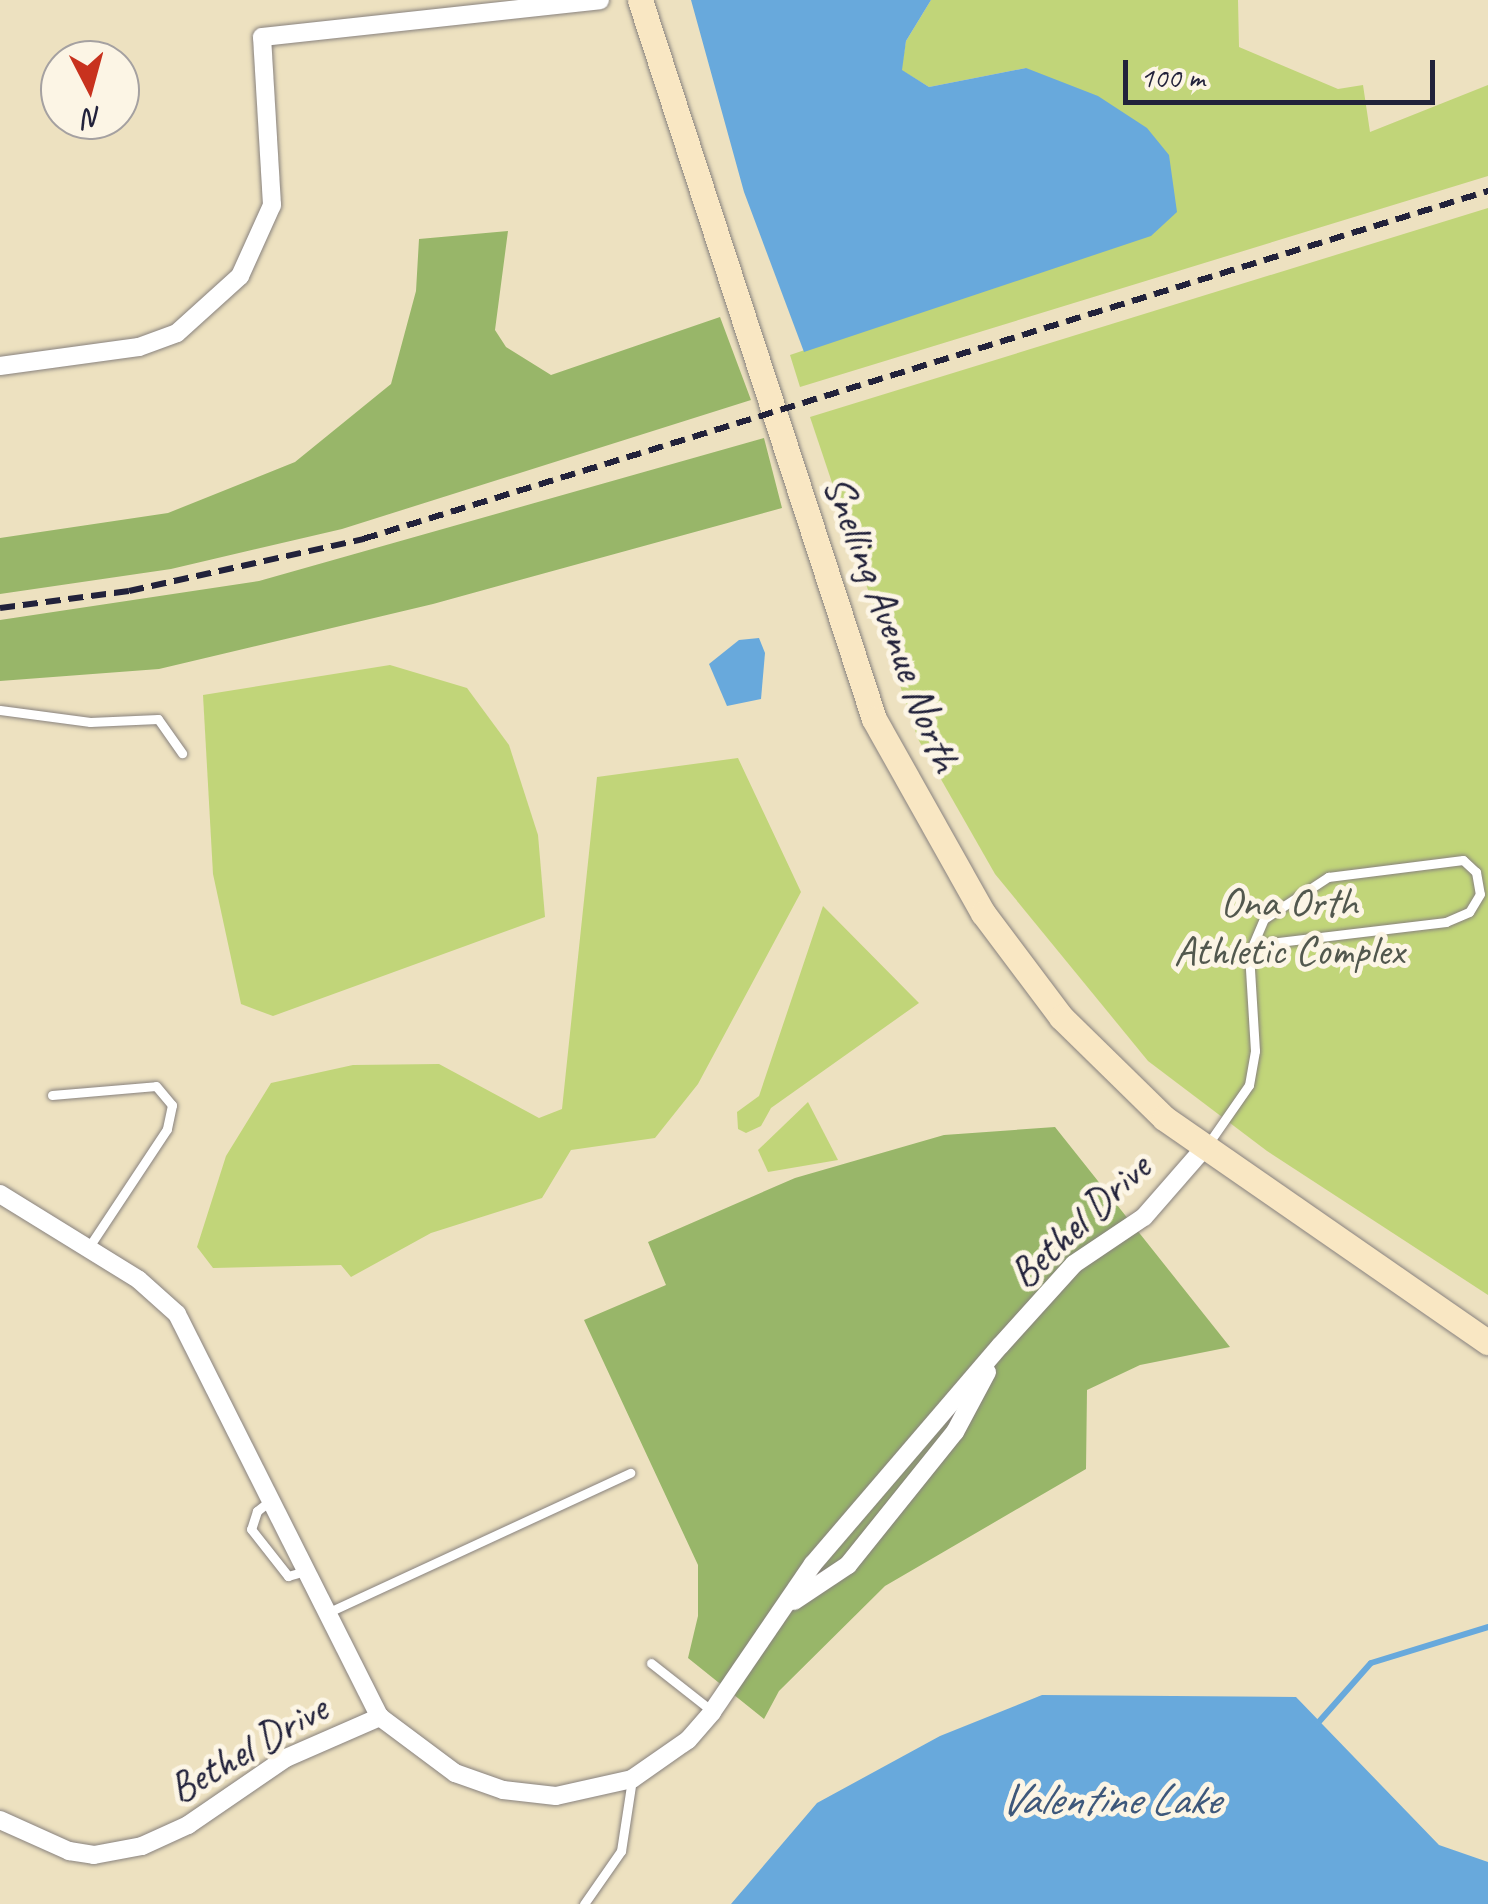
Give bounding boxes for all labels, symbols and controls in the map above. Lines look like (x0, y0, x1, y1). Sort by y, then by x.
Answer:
north arrow (40, 40, 140, 140)
scale bar (1128, 40, 1440, 102)
text: 100 m (1140, 58, 1205, 96)
text: N (83, 100, 103, 137)
street label: Snelling Avenue North (811, 469, 971, 779)
park label: Ona Orth Athletic Complex (1174, 878, 1404, 976)
street label: Bethel Drive (999, 1143, 1161, 1299)
street label: Bethel Drive (160, 1683, 336, 1815)
water label: Valentine Lake (999, 1773, 1219, 1827)

